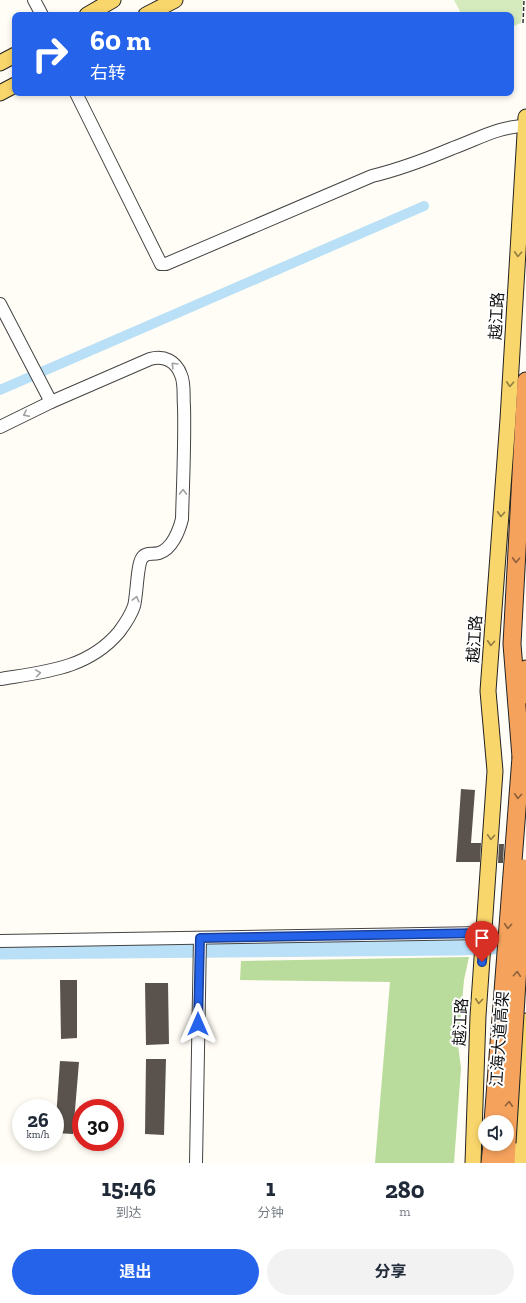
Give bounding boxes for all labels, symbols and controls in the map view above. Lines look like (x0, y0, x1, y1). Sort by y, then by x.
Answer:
text: 60 m (90, 24, 151, 57)
icon: right (24, 28, 76, 80)
text: 右转 (90, 62, 126, 84)
one-way arrow (513, 251, 522, 257)
street label: 越江路 (486, 292, 507, 340)
one-way arrow (171, 362, 178, 370)
one-way arrow (506, 381, 515, 387)
one-way arrow (22, 409, 30, 417)
one-way arrow (179, 489, 187, 495)
one-way arrow (497, 511, 506, 517)
one-way arrow (512, 557, 521, 563)
one-way arrow (131, 596, 139, 602)
street label: 越江路 (463, 614, 486, 664)
one-way arrow (487, 640, 496, 646)
one-way arrow (35, 669, 42, 678)
one-way arrow (513, 793, 522, 799)
one-way arrow (486, 834, 495, 840)
pin (465, 921, 499, 962)
one-way arrow (504, 923, 513, 929)
icon: arrive (471, 927, 493, 949)
one-way arrow (513, 971, 522, 977)
street label: 江海大道高架 (487, 990, 512, 1088)
street label: 越江路 (450, 998, 471, 1046)
one-way arrow (474, 998, 483, 1004)
position arrow (177, 1003, 219, 1045)
speed limit sign: 30 (72, 1099, 124, 1151)
one-way arrow (505, 1101, 514, 1107)
text: 26 (27, 1108, 49, 1132)
map controls (478, 1115, 514, 1151)
button: sound (478, 1115, 514, 1151)
text: km/h (27, 1129, 49, 1141)
text: 15:46 (101, 1173, 156, 1202)
text: 1 (266, 1173, 275, 1202)
text: 280 (385, 1175, 425, 1204)
text: m (399, 1204, 410, 1219)
text: 到达 (116, 1205, 142, 1220)
text: 分钟 (258, 1205, 284, 1220)
button: 退出 (12, 1249, 259, 1295)
button: 分享 (267, 1249, 514, 1295)

